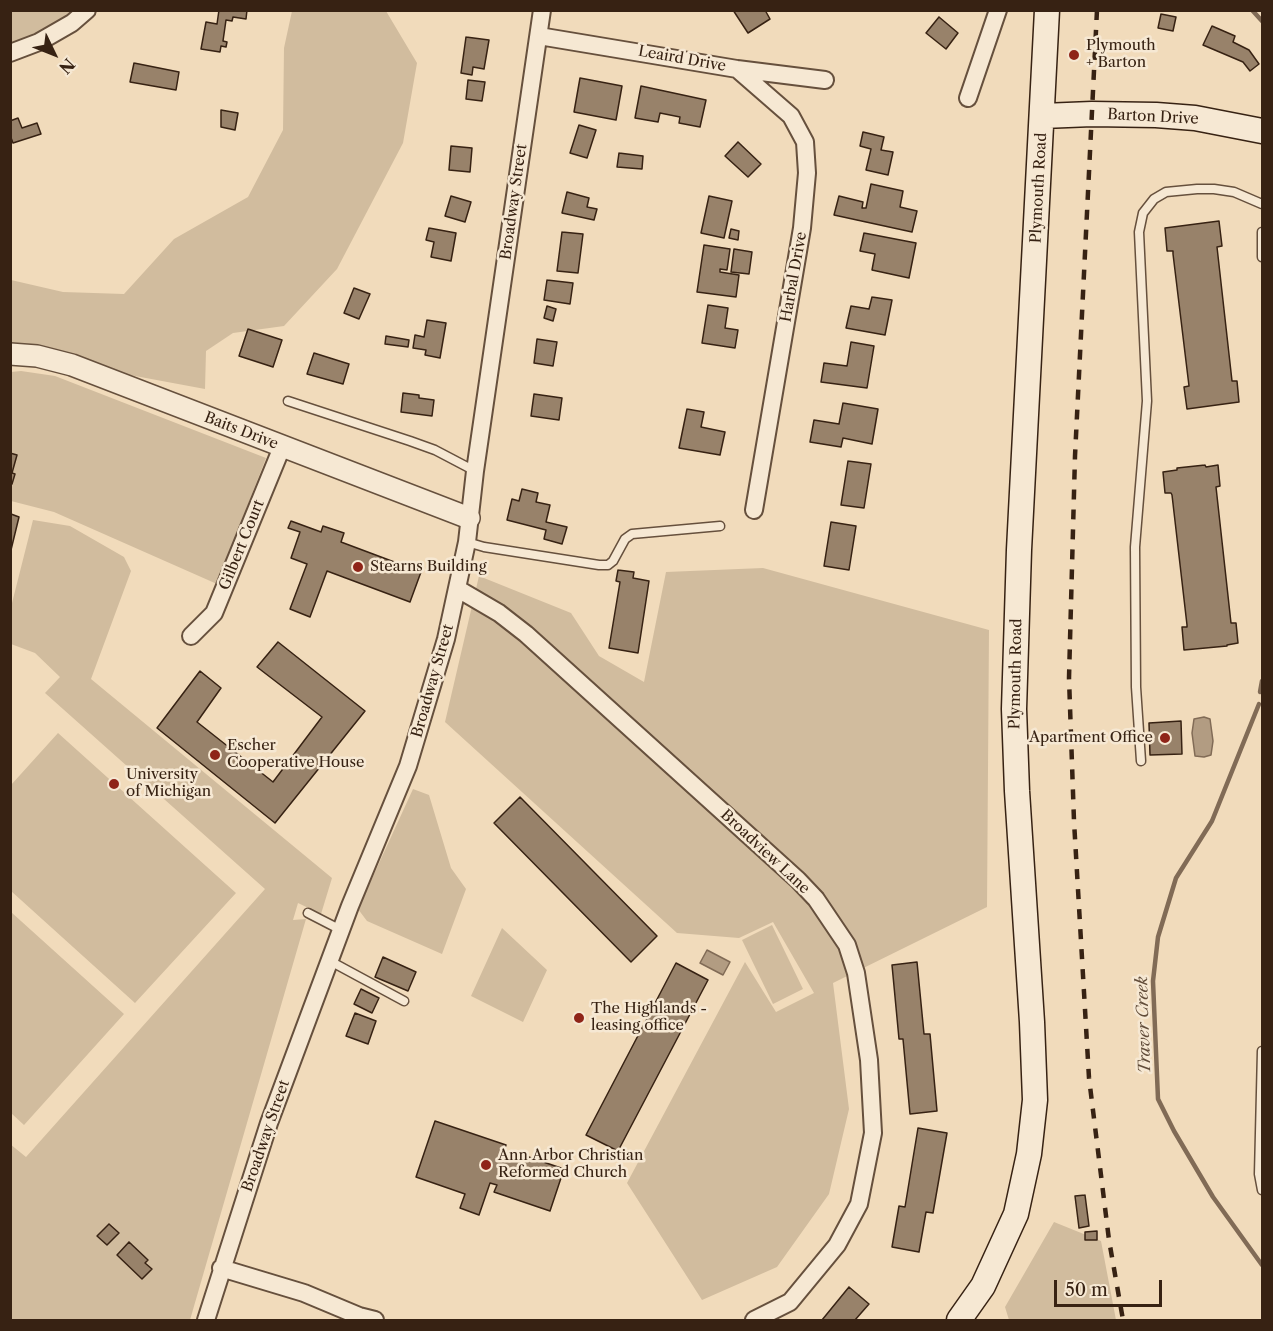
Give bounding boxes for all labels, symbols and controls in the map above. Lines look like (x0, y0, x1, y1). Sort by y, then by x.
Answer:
north arrow (24, 24, 84, 84)
place label: Plymouth + Barton (1086, 37, 1156, 72)
street label: Leaird Drive (637, 42, 727, 76)
marker: Plymouth + Barton (1067, 48, 1081, 62)
text: N (55, 54, 79, 78)
street label: Barton Drive (1107, 106, 1199, 128)
street label: Plymouth Road (1027, 132, 1051, 244)
street label: Broadway Street (497, 143, 531, 261)
street label: Harbal Drive (777, 230, 811, 324)
street label: Baits Drive (201, 409, 281, 453)
street label: Gilbert Court (216, 497, 268, 593)
place label: Stearns Building (370, 558, 487, 576)
marker: Stearns Building (351, 560, 365, 574)
street label: Plymouth Road (1006, 618, 1026, 730)
street label: Broadway Street (408, 622, 458, 740)
place label: Apartment Office (1029, 729, 1153, 747)
marker: Apartment Office (1158, 731, 1172, 745)
place label: Escher Cooperative House (227, 737, 364, 772)
marker: Escher Cooperative House (208, 748, 222, 762)
place label: University of Michigan (126, 766, 211, 801)
marker: University of Michigan (107, 777, 121, 791)
street label: Broadview Lane (717, 806, 813, 898)
water label: Traver Creek (1133, 976, 1155, 1074)
place label: The Highlands - leasing office (591, 1000, 707, 1035)
marker: The Highlands - leasing office (572, 1011, 586, 1025)
street label: Broadway Street (238, 1078, 294, 1194)
place label: Ann Arbor Christian Reformed Church (498, 1147, 643, 1182)
marker: Ann Arbor Christian Reformed Church (479, 1158, 493, 1172)
scale bar (1057, 1268, 1165, 1306)
text: 50 m (1065, 1279, 1108, 1301)

